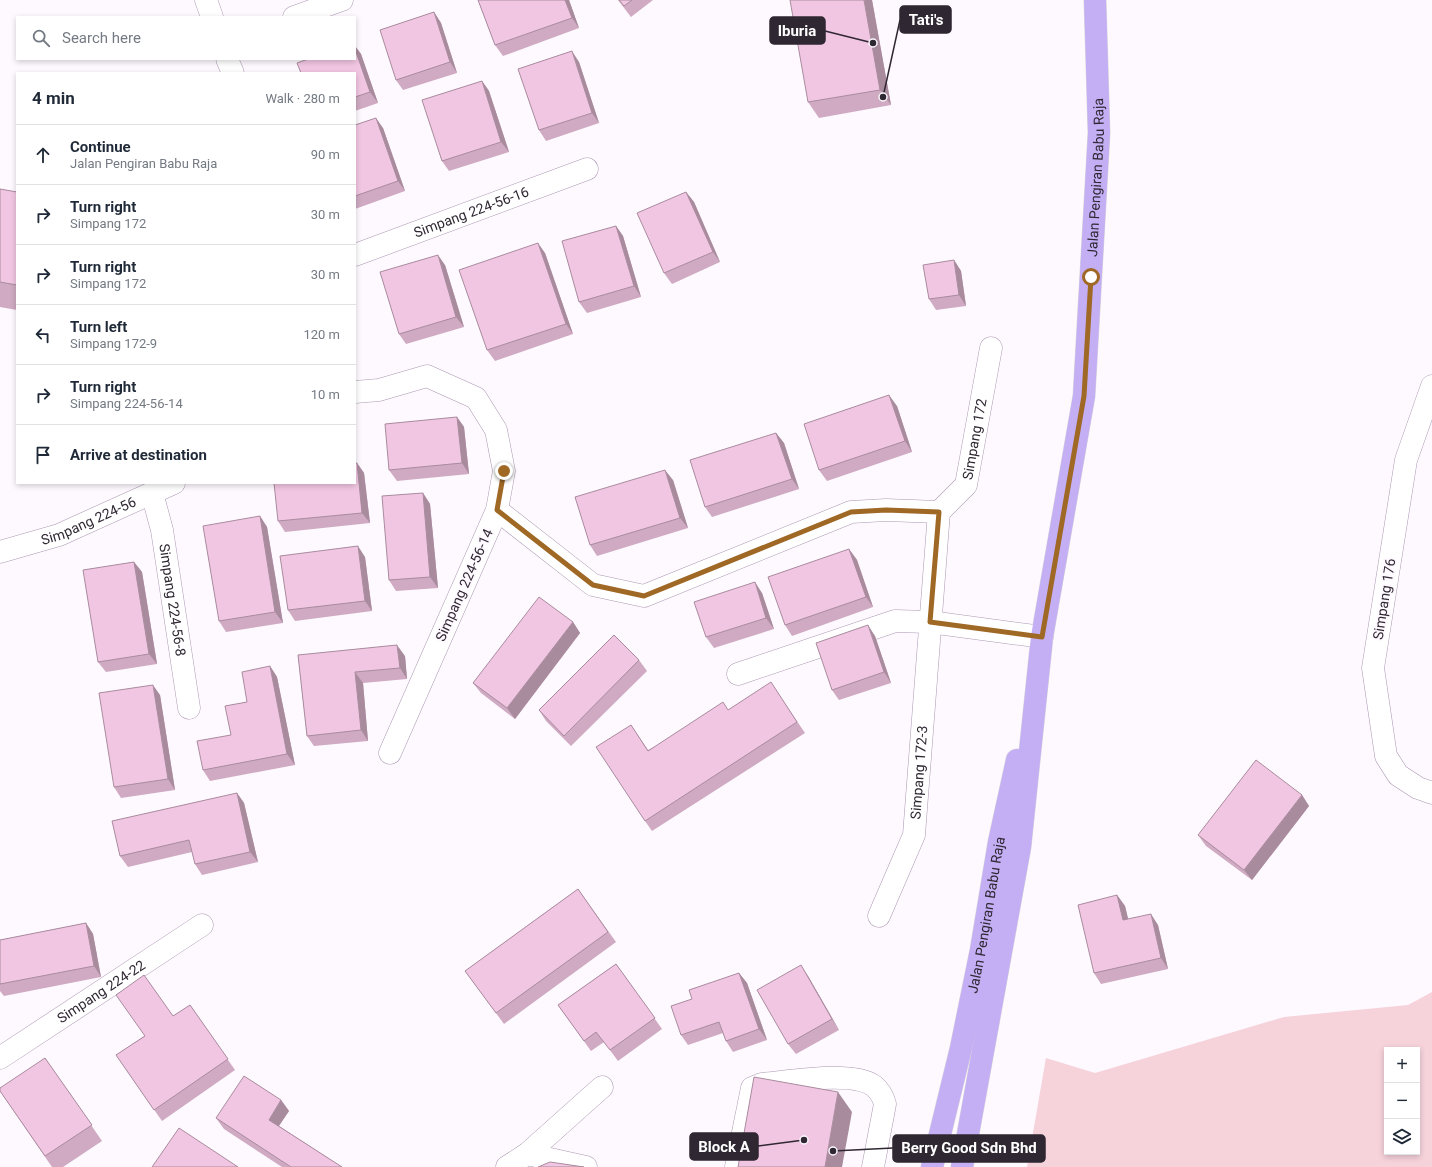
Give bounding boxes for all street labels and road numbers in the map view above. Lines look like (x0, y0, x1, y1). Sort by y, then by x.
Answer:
street label: Jalan Pengiran Babu Raja (1084, 98, 1107, 257)
street label: Simpang 224-56-16 (412, 183, 531, 241)
street label: Simpang 172 (959, 397, 990, 481)
street label: Simpang 224-56 (39, 493, 139, 548)
street label: Simpang 224-56-14 (432, 526, 496, 644)
street label: Simpang 224-56-8 (156, 543, 189, 657)
street label: Simpang 176 (1370, 557, 1398, 641)
street label: Simpang 172-3 (907, 725, 930, 820)
street label: Jalan Pengiran Babu Raja (964, 835, 1008, 995)
street label: Simpang 224-22 (54, 957, 148, 1026)

